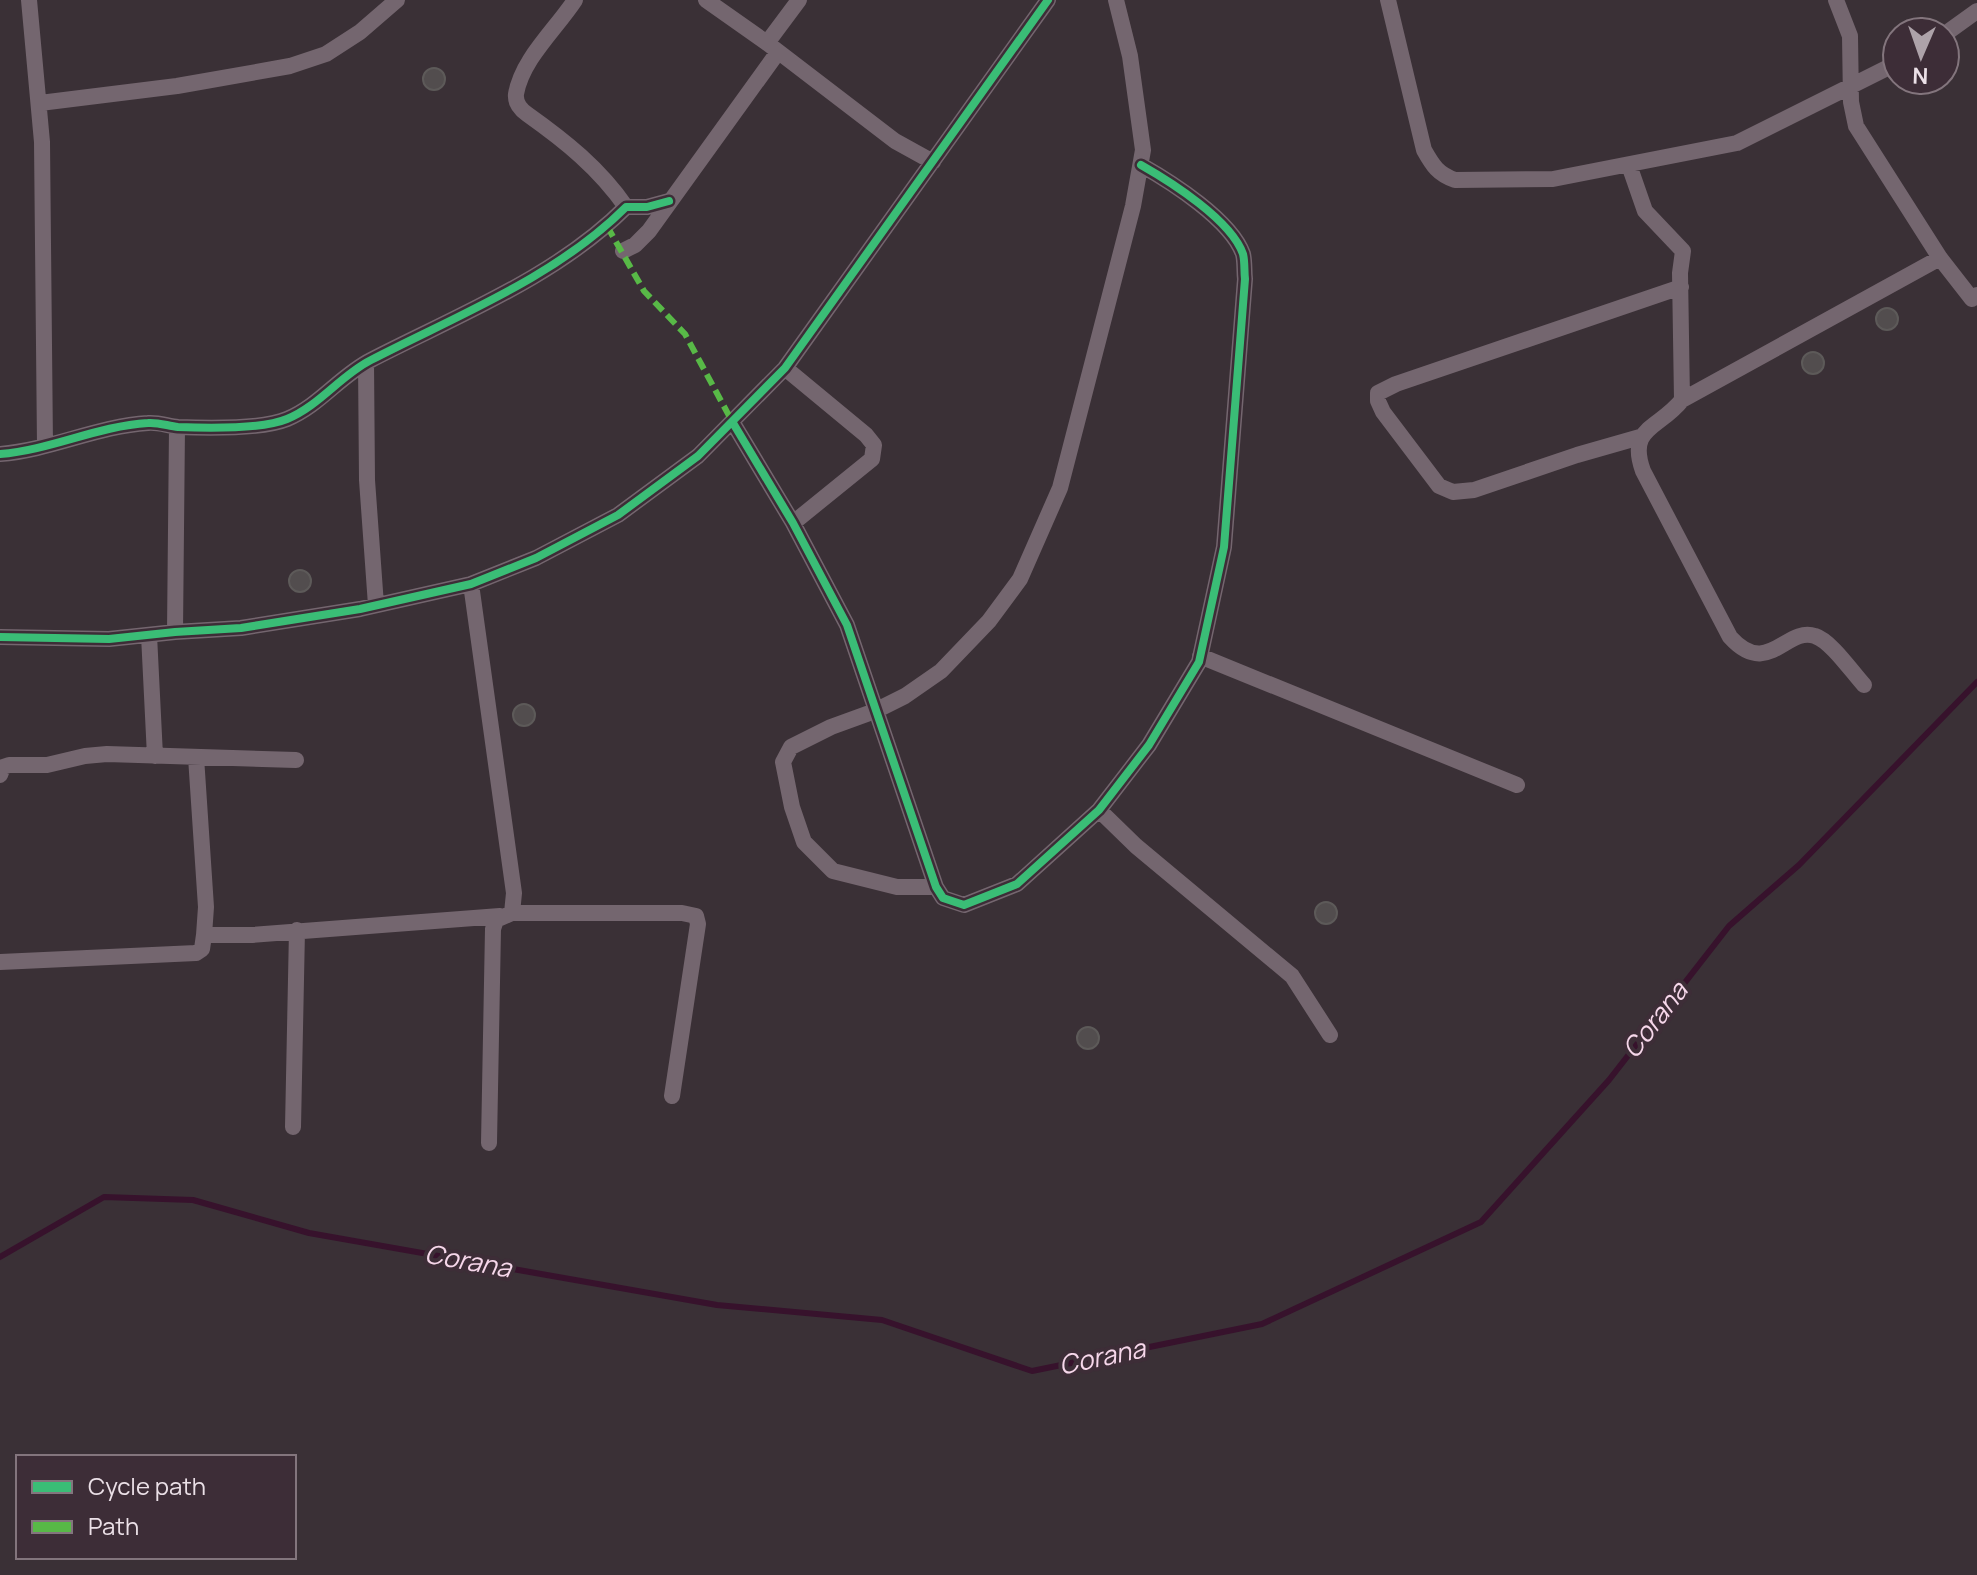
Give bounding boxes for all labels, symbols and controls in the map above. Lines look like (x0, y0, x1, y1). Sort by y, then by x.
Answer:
north arrow (1881, 16, 1961, 96)
text: N (1912, 61, 1929, 91)
water label: Corana (1613, 973, 1696, 1065)
water label: Corana (422, 1235, 516, 1286)
water label: Corana (1055, 1329, 1150, 1383)
legend (16, 1455, 296, 1559)
text: Cycle path (88, 1469, 206, 1502)
text: Path (88, 1509, 139, 1542)

